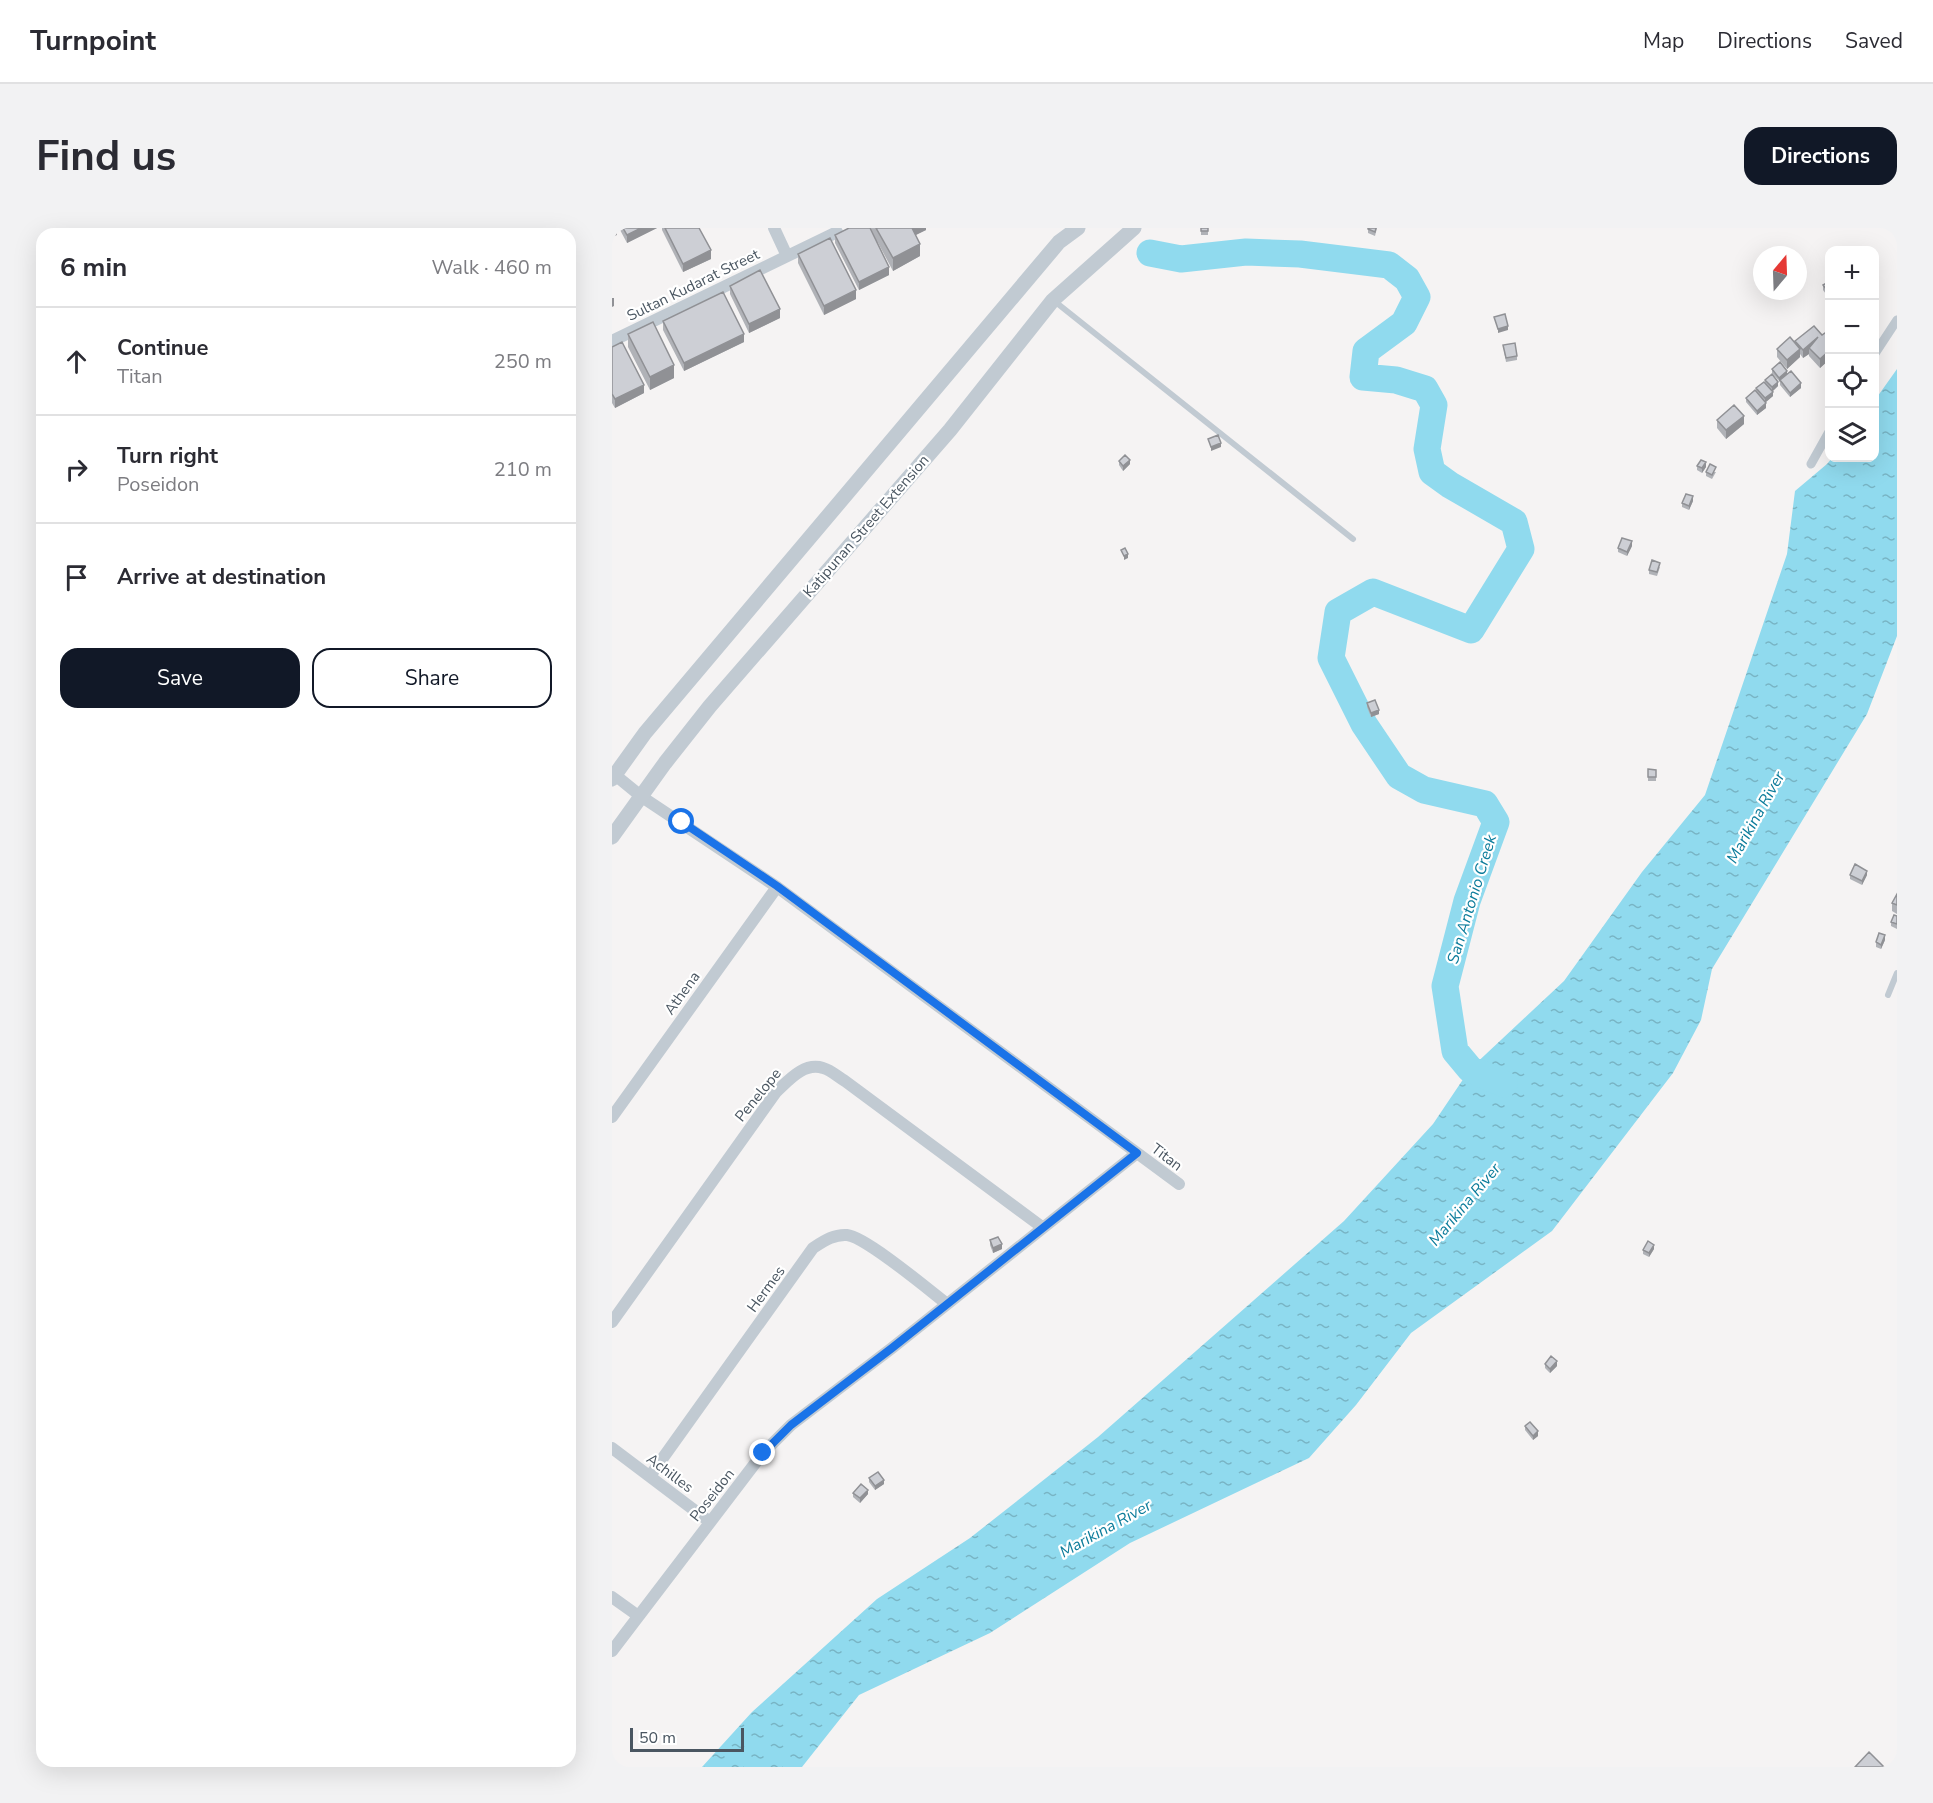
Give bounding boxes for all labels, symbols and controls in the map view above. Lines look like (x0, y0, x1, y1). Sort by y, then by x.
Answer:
text: Turnpoint (30, 22, 156, 60)
text: Map (1643, 27, 1684, 55)
text: Directions (1717, 27, 1812, 55)
text: Saved (1845, 27, 1903, 55)
button: Directions (1744, 127, 1897, 185)
text: Find us (36, 128, 176, 185)
street label: Sultan Kudarat Street (623, 244, 763, 326)
north arrow (1753, 246, 1807, 300)
map controls (1825, 246, 1879, 462)
button: + (1825, 246, 1879, 300)
text: 6 min (60, 250, 127, 285)
text: Walk · 460 m (432, 254, 552, 281)
button: − (1825, 300, 1879, 354)
text: Continue (117, 333, 208, 363)
icon: ahead (60, 345, 93, 378)
text: 250 m (494, 348, 552, 375)
button: locate (1825, 354, 1879, 408)
text: Titan (117, 363, 163, 390)
button: layers (1825, 408, 1879, 462)
text: Turn right (117, 441, 218, 471)
street label: Katipunan Street Extension (799, 450, 933, 602)
icon: right (60, 453, 93, 486)
text: 210 m (494, 456, 552, 483)
text: Poseidon (117, 471, 199, 498)
icon: arrive (60, 561, 93, 594)
text: Arrive at destination (117, 562, 326, 592)
button: Save (60, 648, 300, 708)
button: Share (312, 648, 552, 708)
water label: Marikina River (1722, 767, 1791, 867)
route start (668, 808, 694, 834)
water label: San Antonio Creek (1442, 831, 1502, 967)
street label: Athena (660, 967, 704, 1019)
street label: Penelope (730, 1064, 786, 1126)
street label: Titan (1147, 1139, 1187, 1175)
water label: Marikina River (1424, 1158, 1507, 1251)
street label: Hermes (742, 1262, 790, 1316)
route end (749, 1439, 775, 1465)
street label: Achilles (642, 1449, 698, 1497)
street label: Poseidon (685, 1465, 739, 1525)
water label: Marikina River (1056, 1494, 1156, 1563)
scale bar (630, 1725, 744, 1752)
text: 50 m (639, 1727, 676, 1749)

